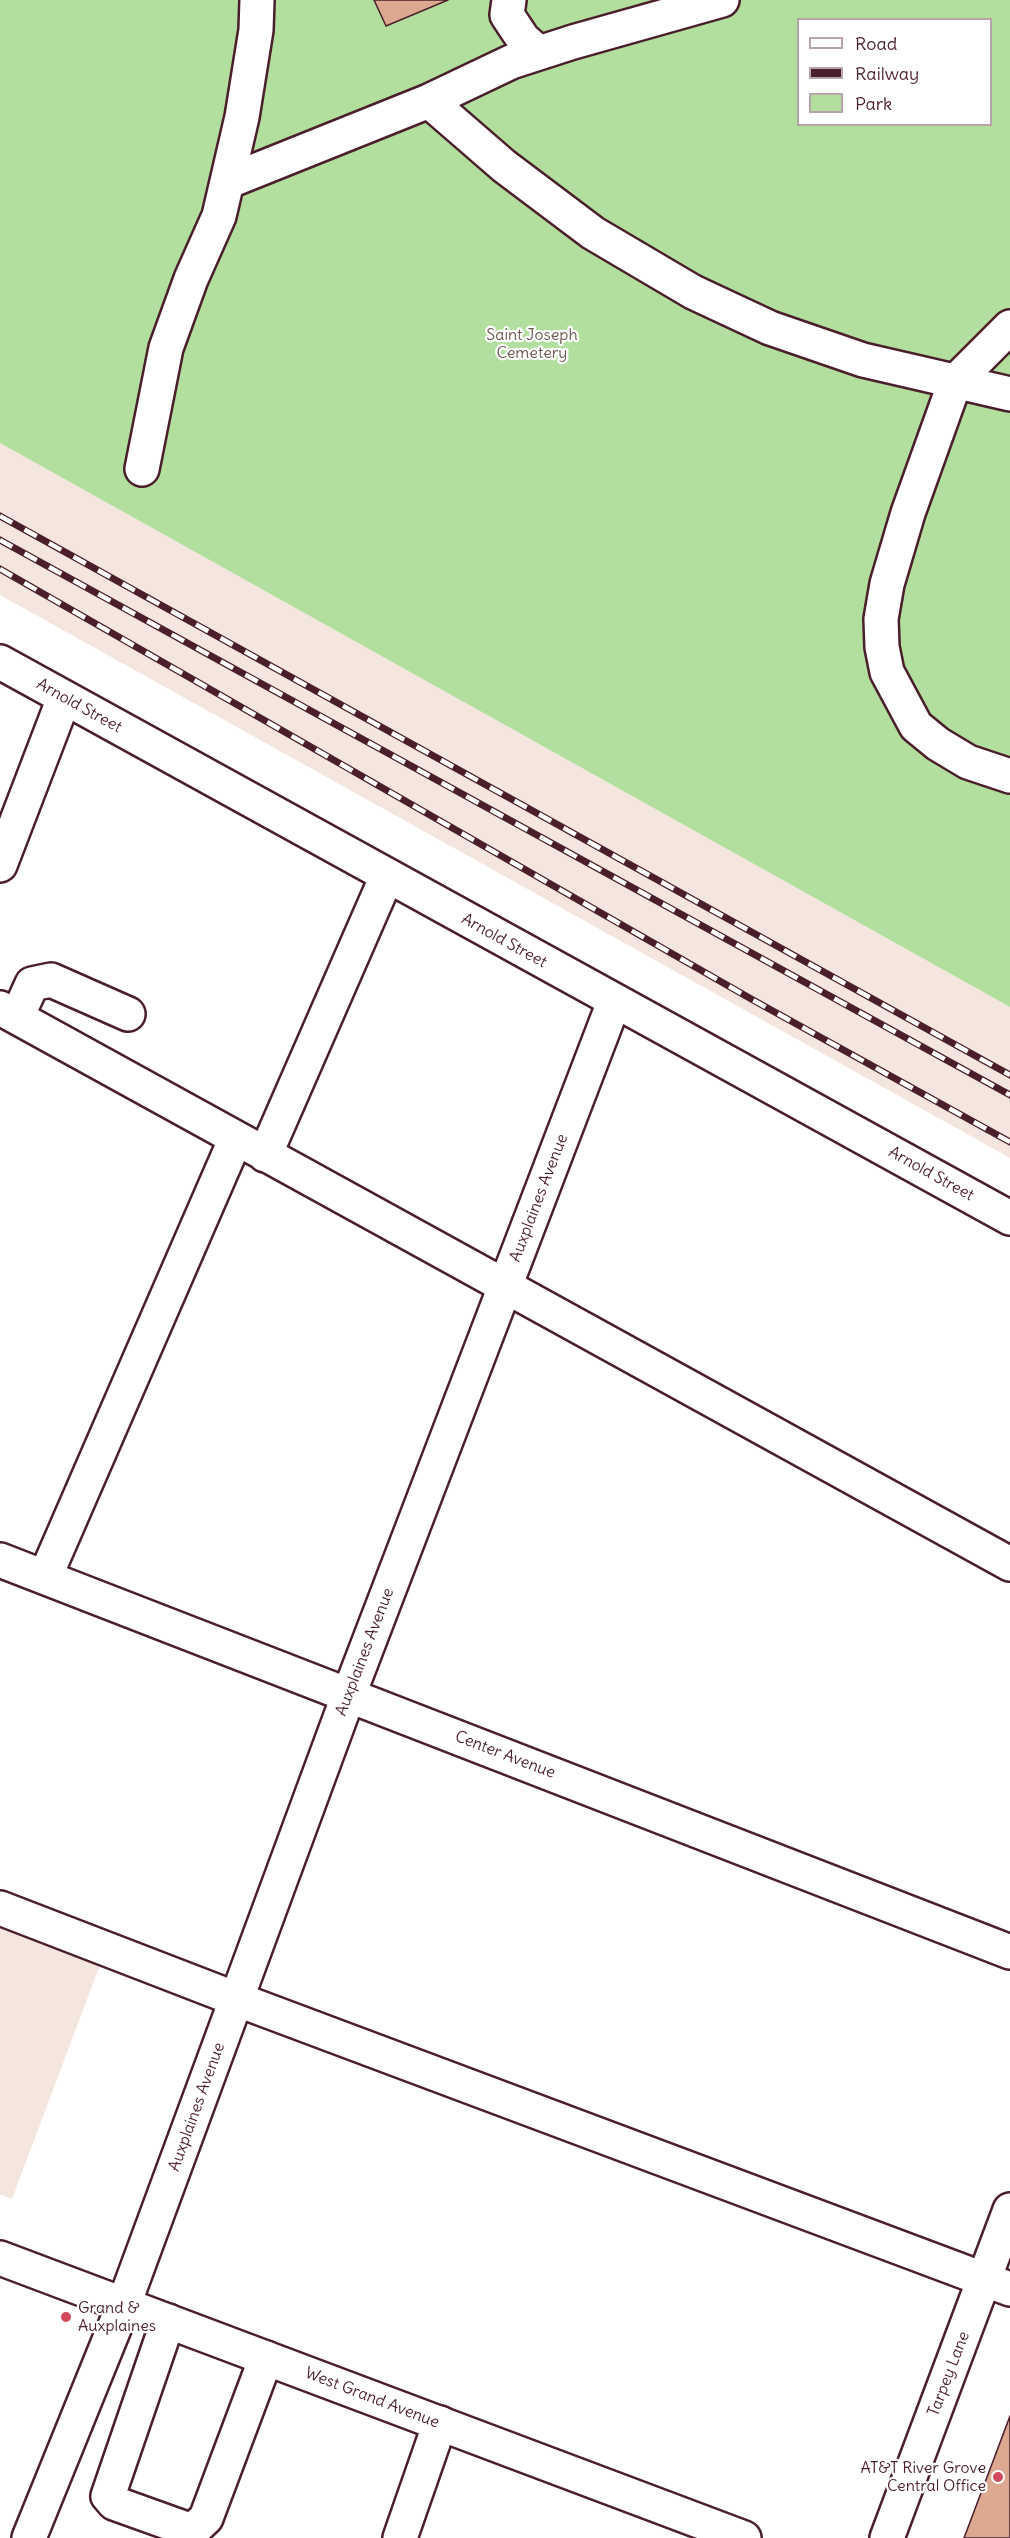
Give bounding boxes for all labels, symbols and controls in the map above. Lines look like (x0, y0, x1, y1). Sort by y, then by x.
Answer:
legend (797, 18, 992, 126)
text: Road (855, 32, 897, 55)
text: Railway (855, 62, 919, 85)
text: Park (855, 92, 892, 115)
park label: Saint Joseph Cemetery (486, 325, 578, 363)
street label: Arnold Street (33, 675, 125, 737)
street label: Arnold Street (458, 910, 550, 972)
street label: Auxplaines Avenue (506, 1131, 572, 1265)
street label: Arnold Street (885, 1143, 977, 1205)
street label: Auxplaines Avenue (332, 1585, 398, 1719)
street label: Center Avenue (452, 1727, 558, 1783)
street label: Auxplaines Avenue (165, 2040, 229, 2174)
place label: Grand & Auxplaines (78, 2298, 156, 2336)
marker: Grand & Auxplaines (59, 2310, 73, 2324)
street label: Tarpey Lane (924, 2329, 974, 2419)
street label: West Grand Avenue (302, 2364, 442, 2432)
place label: AT&T River Grove Central Office (861, 2458, 986, 2496)
marker: AT&T River Grove Central Office (991, 2470, 1005, 2484)

